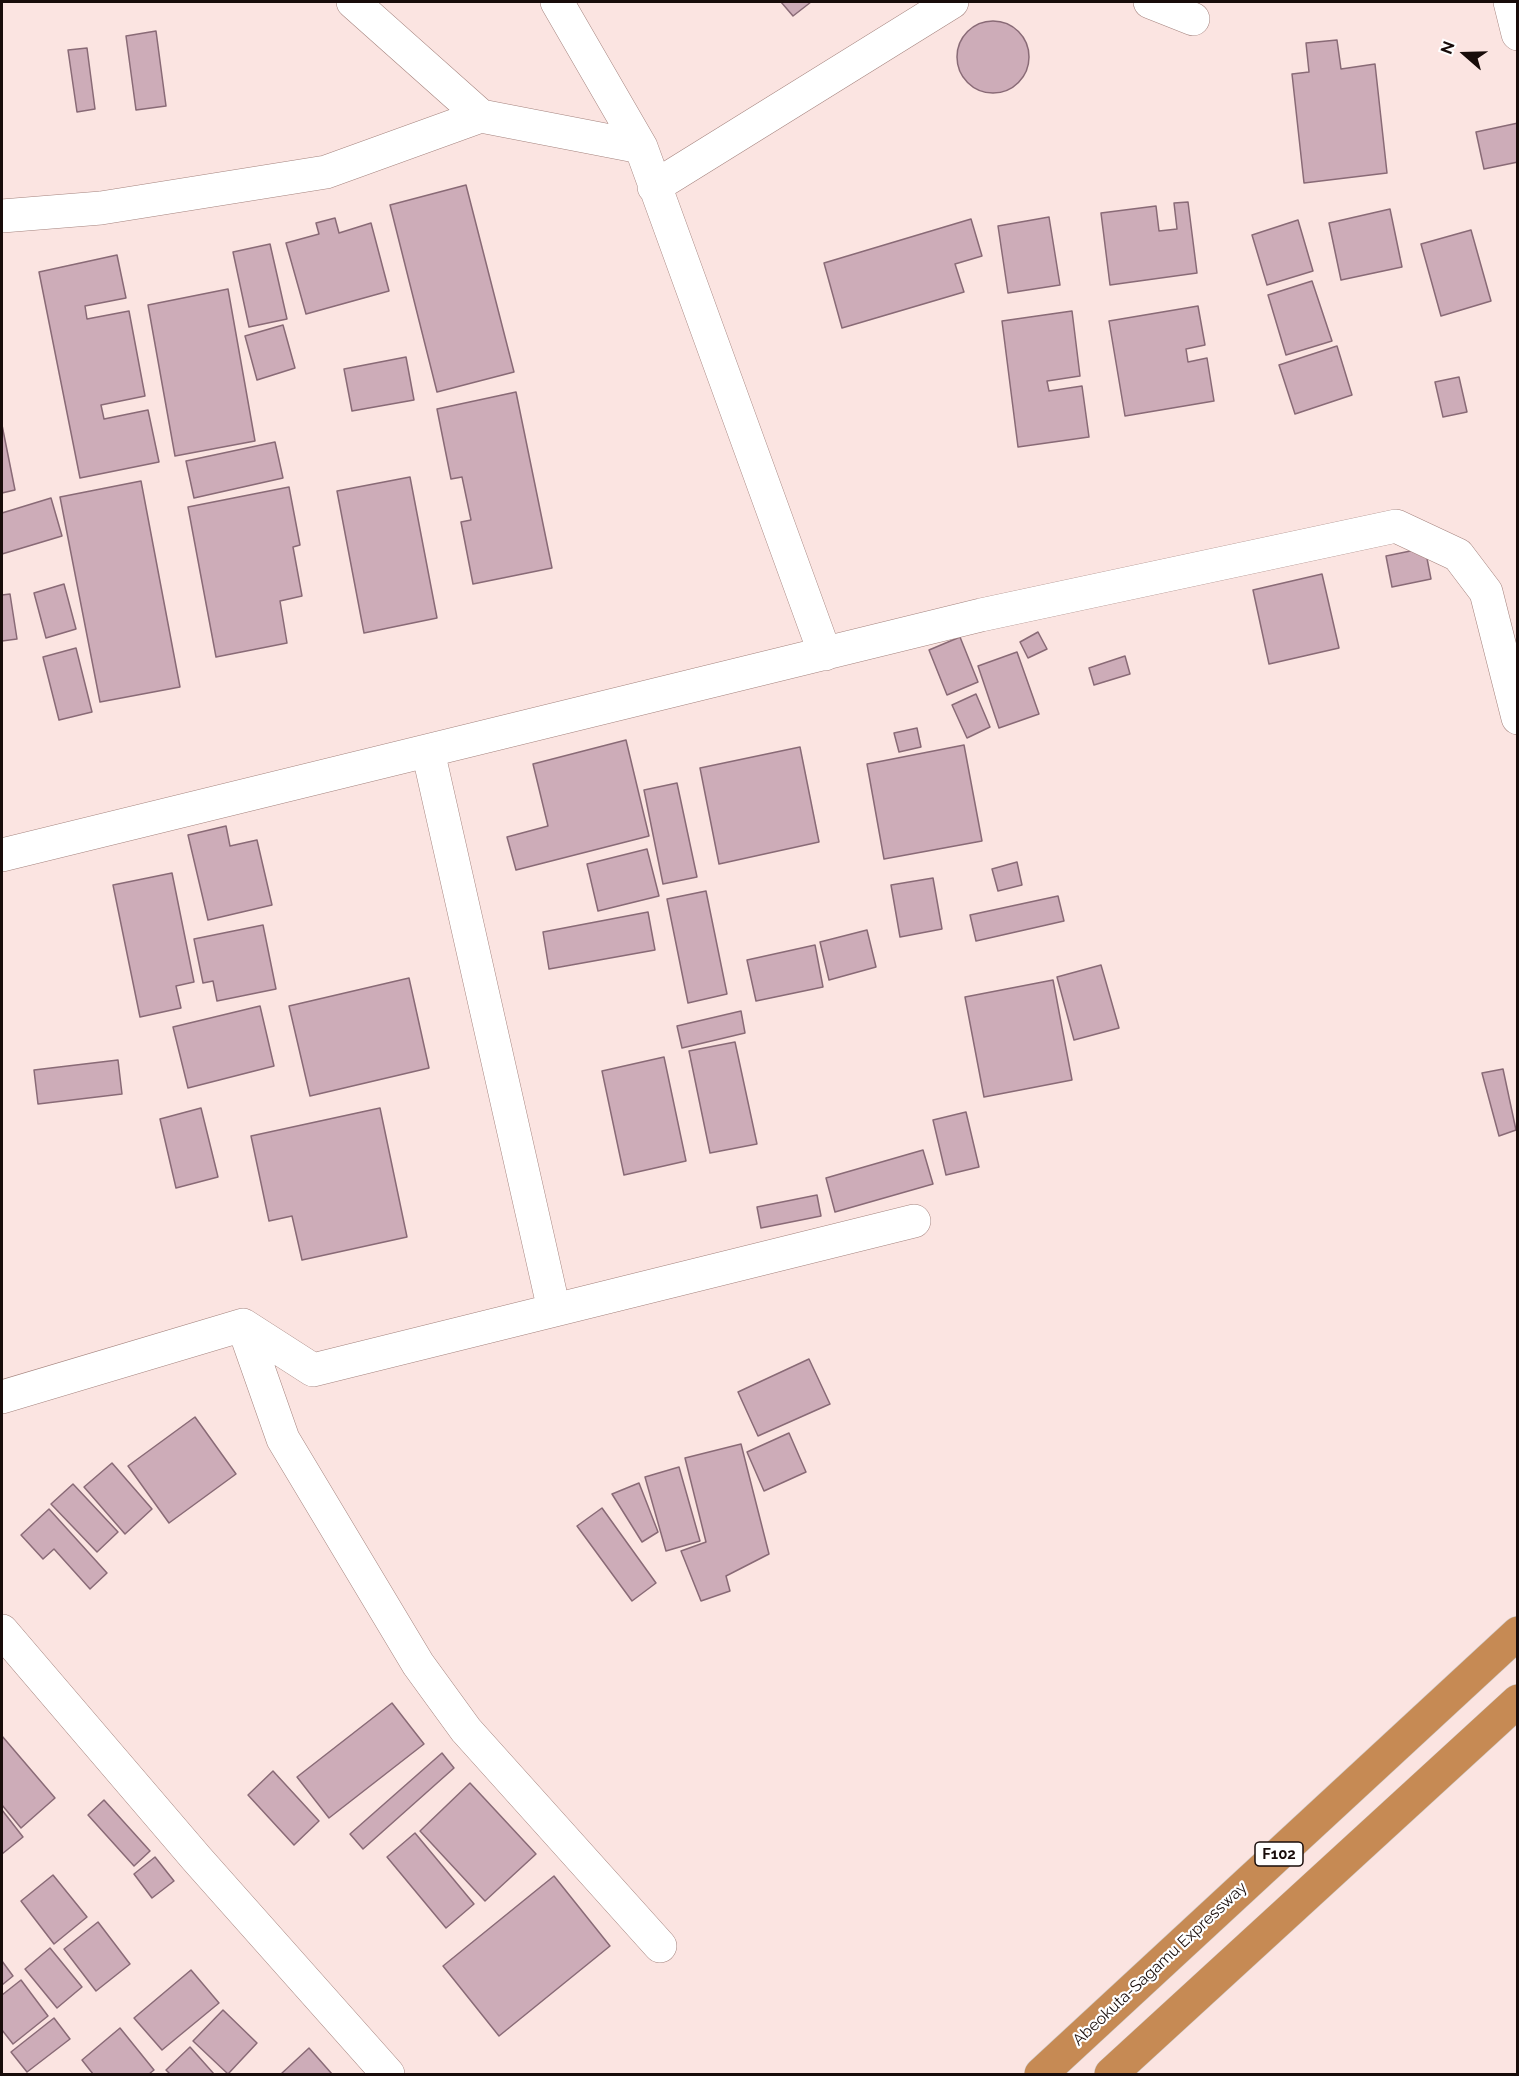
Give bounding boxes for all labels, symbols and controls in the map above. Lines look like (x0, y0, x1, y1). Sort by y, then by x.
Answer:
north arrow (1435, 24, 1495, 84)
text: N (1437, 39, 1459, 57)
road number: F102 (1255, 1842, 1303, 1866)
street label: Abeokuta-Sagamu Expressway (1069, 1878, 1251, 2050)

